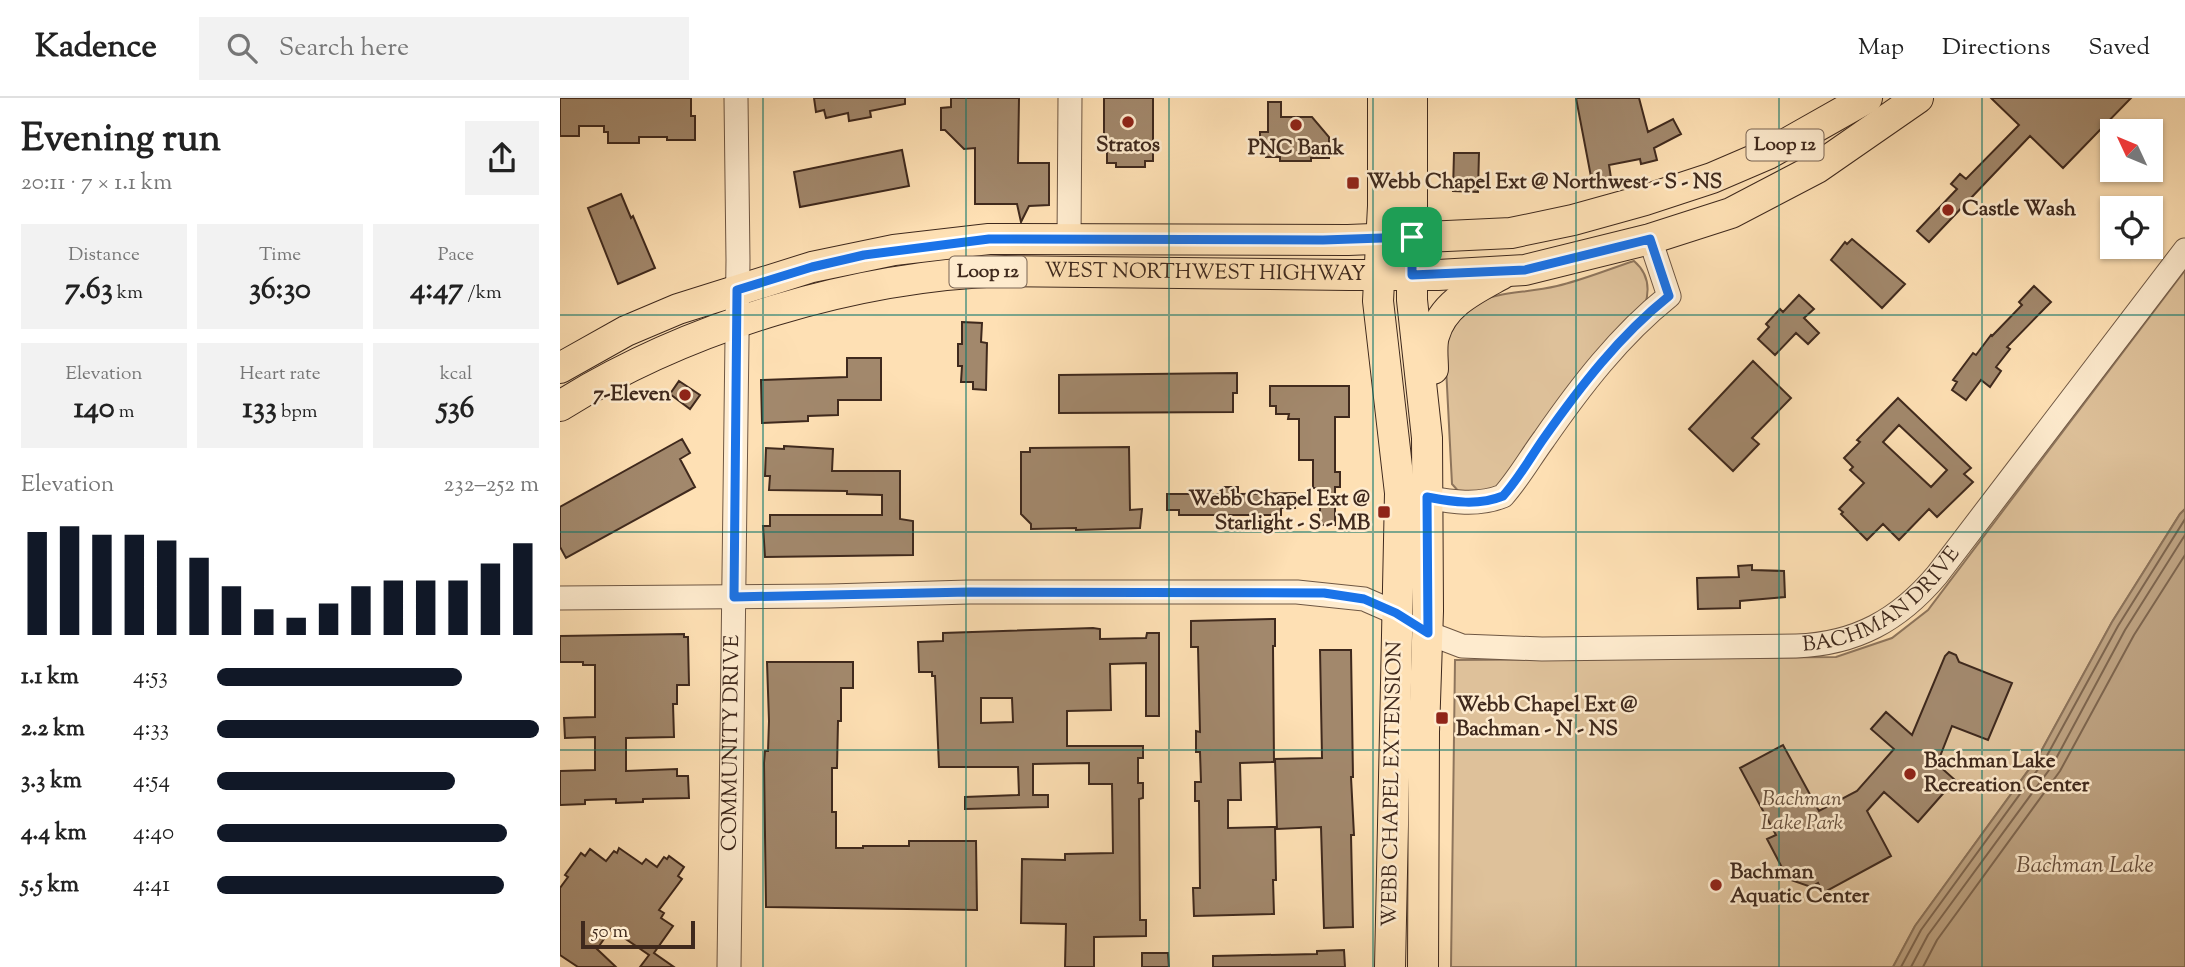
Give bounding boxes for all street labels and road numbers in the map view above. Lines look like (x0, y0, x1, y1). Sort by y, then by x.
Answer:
road number: Loop 12 (1746, 130, 1824, 160)
road number: Loop 12 (950, 256, 1026, 288)
street label: WEST NORTHWEST HIGHWAY (1044, 256, 1366, 290)
street label: BACHMAN DRIVE (1801, 541, 1968, 661)
street label: COMMUNITY DRIVE (715, 634, 748, 851)
street label: WEBB CHAPEL EXTENSION (1376, 641, 1410, 927)

